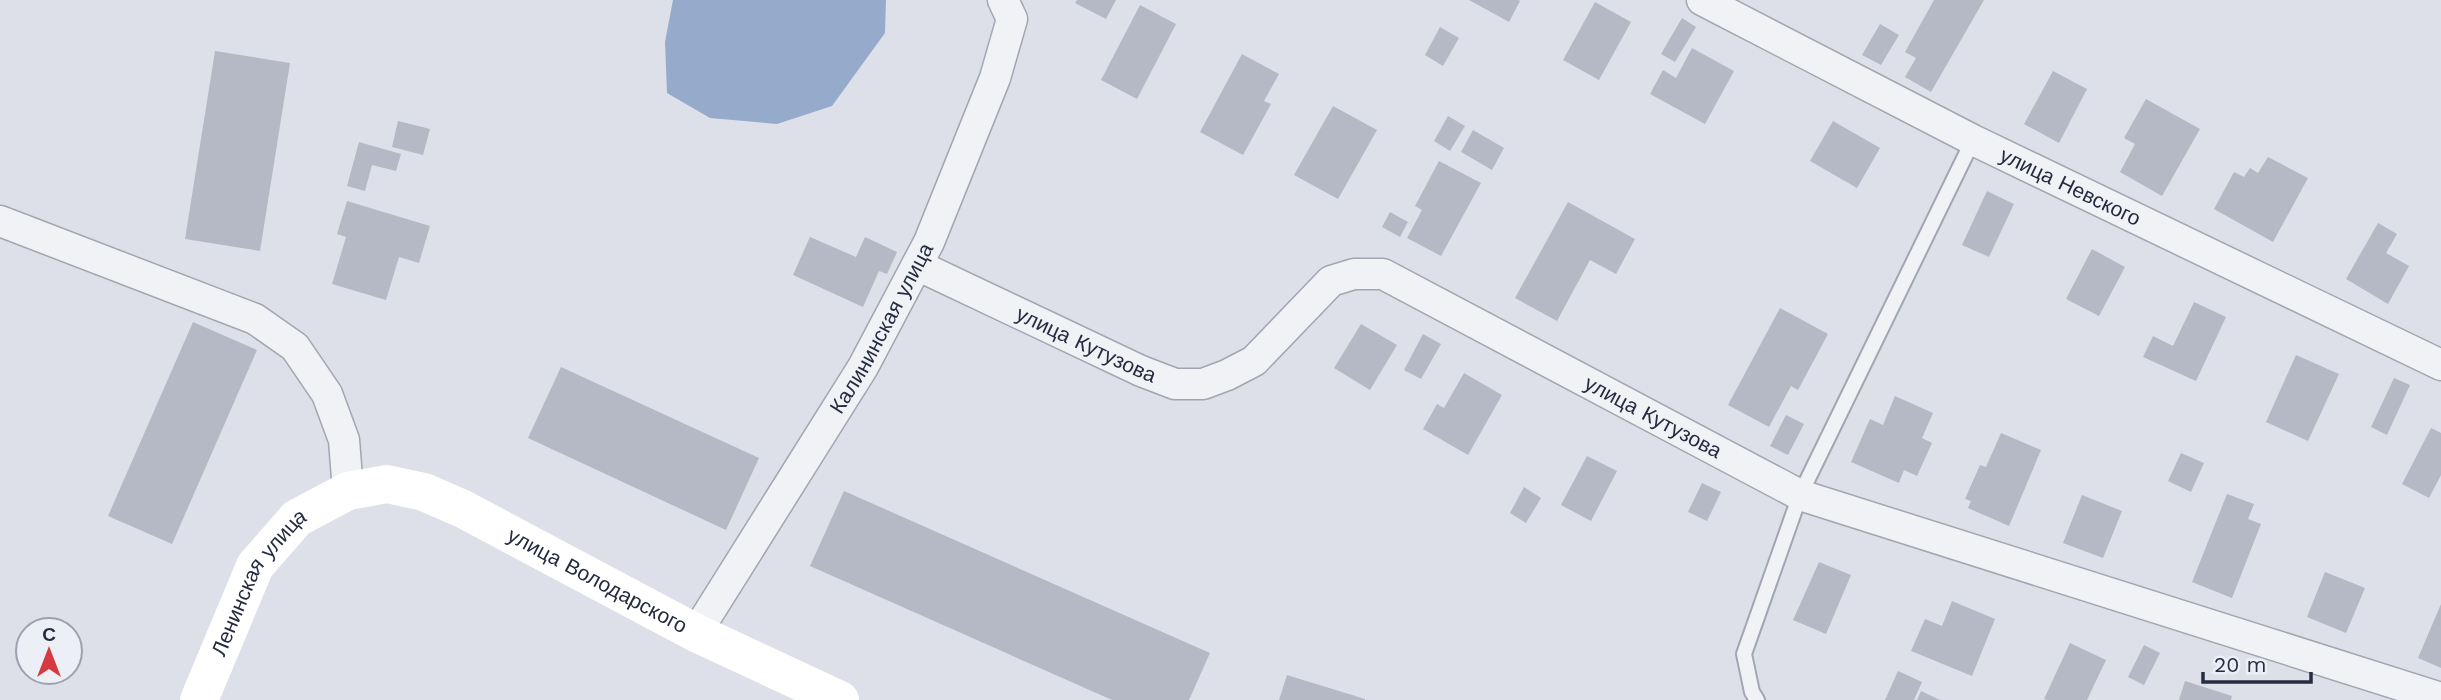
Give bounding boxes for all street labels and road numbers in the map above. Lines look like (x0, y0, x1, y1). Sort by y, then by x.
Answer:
street label: улица Невского (1996, 142, 2145, 231)
street label: Калининская улица (824, 238, 938, 418)
street label: улица Кутузова (1012, 301, 1160, 388)
street label: улица Кутузова (1580, 370, 1726, 463)
street label: Ленинская улица (206, 502, 310, 660)
street label: улица Володарского (503, 522, 692, 638)

